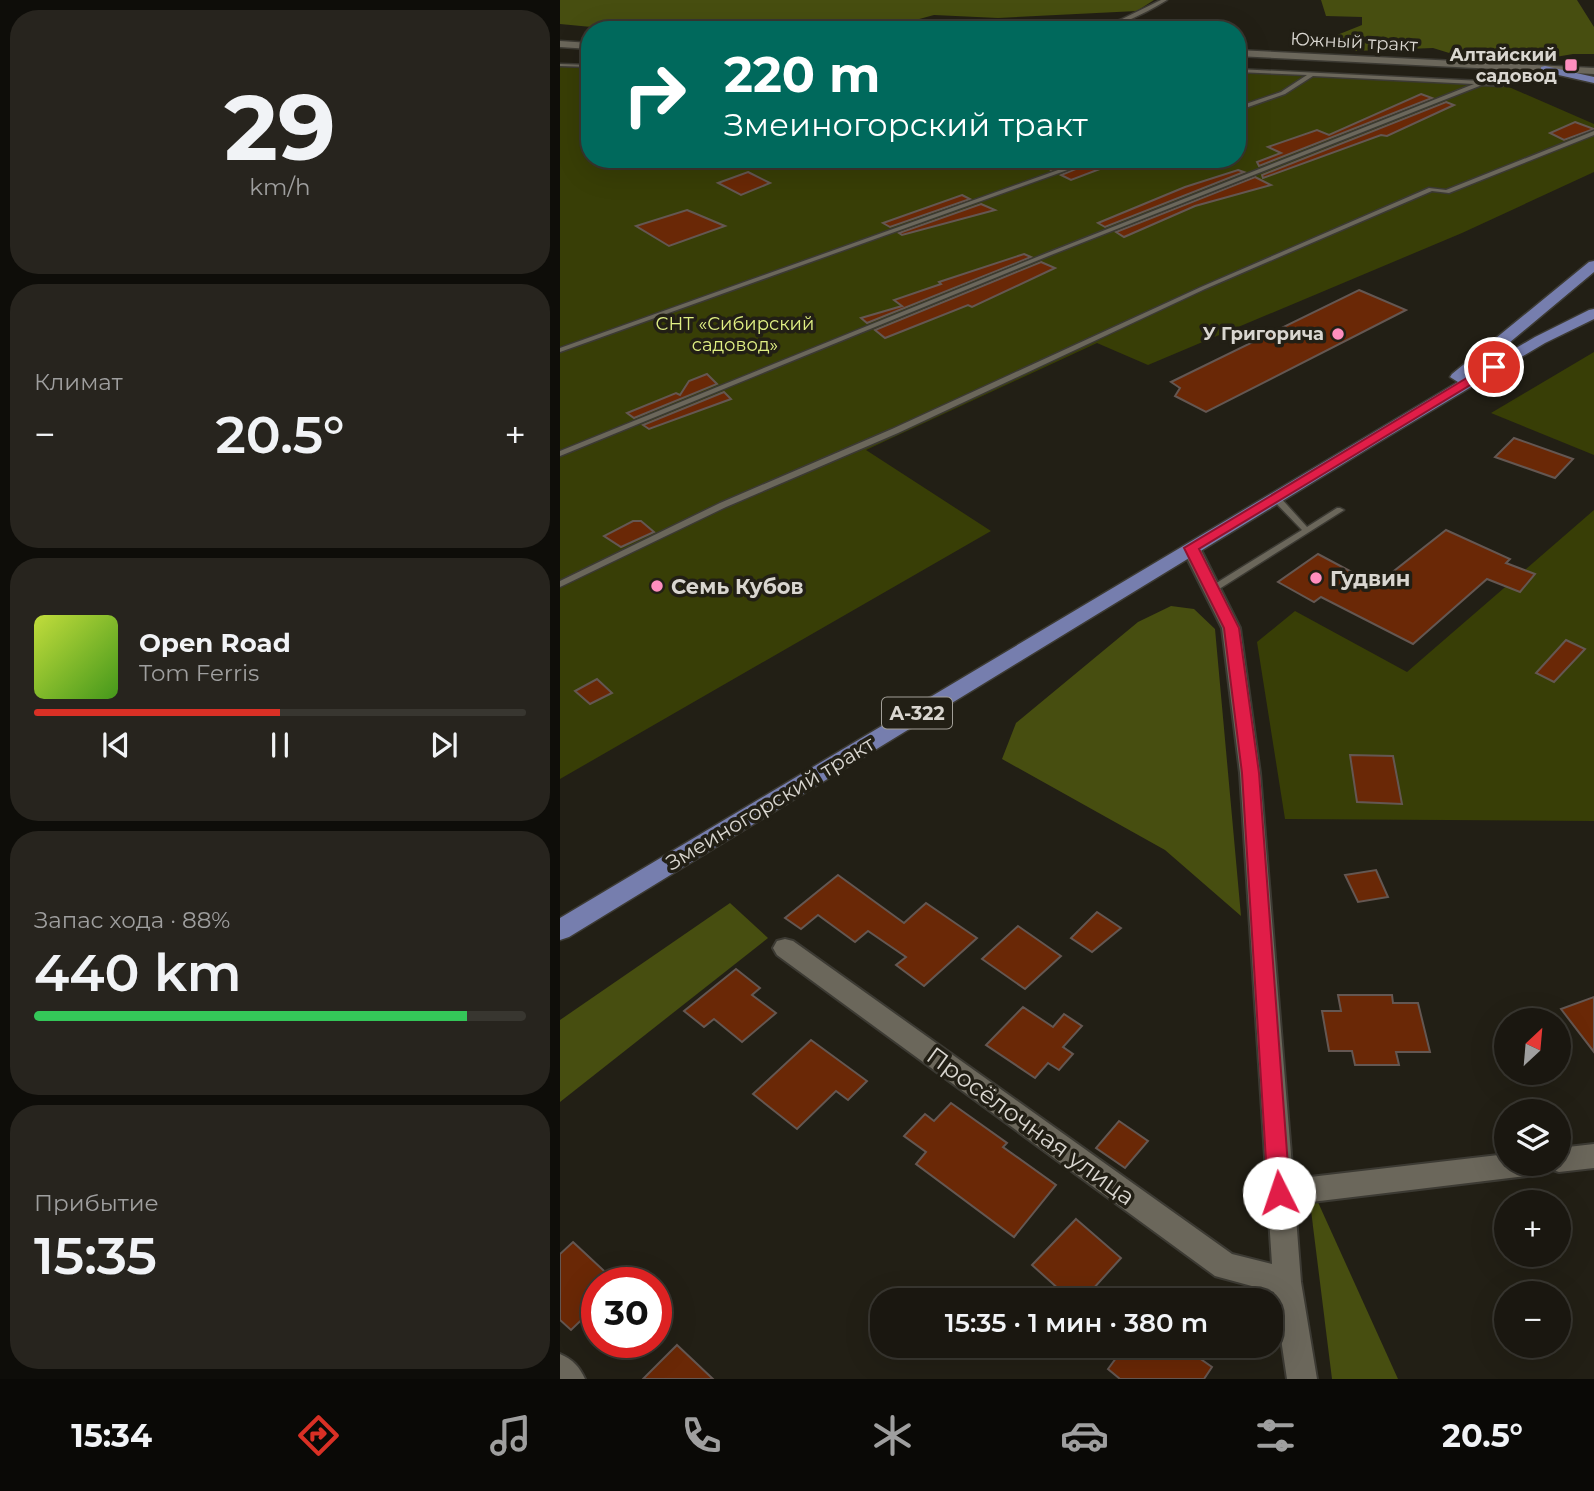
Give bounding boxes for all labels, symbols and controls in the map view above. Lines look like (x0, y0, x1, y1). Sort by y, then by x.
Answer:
street label: Южный тракт (1290, 28, 1419, 56)
place label: Алтайский садовод (1450, 44, 1557, 87)
text: 220 m (724, 45, 880, 104)
icon: right (609, 49, 700, 140)
marker: Алтайский садовод (1563, 57, 1579, 73)
text: 29 (224, 72, 336, 183)
text: Змеиногорский тракт (724, 105, 1088, 144)
text: km/h (249, 173, 311, 201)
park label: СНТ «Сибирский садовод» (656, 313, 814, 356)
place label: У Григорича (1203, 323, 1324, 345)
marker: У Григорича (1330, 326, 1346, 342)
pin (1464, 337, 1524, 397)
icon: arrive (1475, 348, 1513, 386)
text: Климат (34, 368, 123, 396)
text: 20.5° (216, 403, 344, 466)
text: − (34, 411, 56, 458)
text: + (504, 411, 526, 458)
place label: Гудвин (1330, 566, 1410, 591)
marker: Гудвин (1308, 570, 1324, 586)
place label: Семь Кубов (671, 574, 804, 599)
marker: Семь Кубов (649, 578, 665, 594)
text: Open Road (139, 627, 291, 659)
text: Tom Ferris (139, 659, 259, 687)
road number: А-322 (882, 698, 952, 728)
icon: previous (97, 726, 135, 764)
icon: pause (261, 726, 299, 764)
icon: next (425, 726, 463, 764)
street label: Змеиногорский тракт (661, 731, 879, 875)
text: Запас хода · 88% (34, 906, 230, 934)
text: 440 km (34, 941, 241, 1004)
north arrow (1494, 1008, 1572, 1085)
map controls (1494, 1008, 1571, 1358)
street label: Просёлочная улица (921, 1041, 1141, 1211)
button: layers (1494, 1099, 1571, 1176)
position arrow (1242, 1156, 1316, 1230)
text: Прибытие (34, 1189, 159, 1217)
button: + (1494, 1190, 1571, 1267)
text: 15:35 (34, 1224, 157, 1287)
speed limit sign: 30 (581, 1267, 672, 1358)
button: − (1494, 1281, 1571, 1358)
text: 15:35 · 1 мин · 380 m (945, 1307, 1208, 1339)
icon: directions (294, 1411, 343, 1460)
icon: music (486, 1411, 535, 1460)
icon: phone (677, 1411, 726, 1460)
icon: climate (868, 1411, 917, 1460)
icon: car (1060, 1411, 1109, 1460)
icon: filters (1251, 1411, 1300, 1460)
text: 15:34 (71, 1416, 152, 1455)
text: 20.5° (1442, 1416, 1523, 1455)

